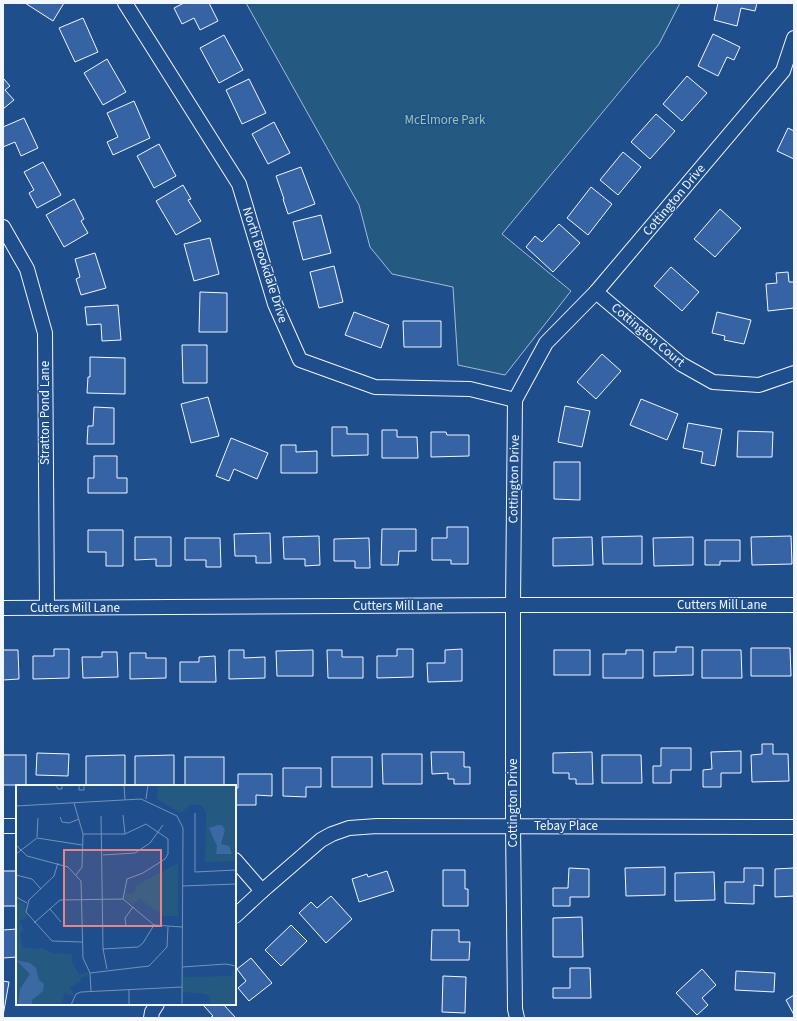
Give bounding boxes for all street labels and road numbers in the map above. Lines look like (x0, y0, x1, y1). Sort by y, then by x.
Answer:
street label: Cottington Drive (639, 160, 709, 240)
street label: North Brookdale Drive (238, 205, 292, 325)
street label: Cottington Court (607, 299, 689, 372)
street label: Stratton Pond Lane (36, 361, 54, 465)
street label: Cottington Drive (504, 434, 524, 524)
street label: Cutters Mill Lane (677, 596, 767, 614)
street label: Cutters Mill Lane (353, 597, 443, 615)
street label: Cutters Mill Lane (30, 599, 120, 617)
street label: Cottington Drive (504, 759, 522, 847)
street label: Tebay Place (534, 817, 598, 835)

